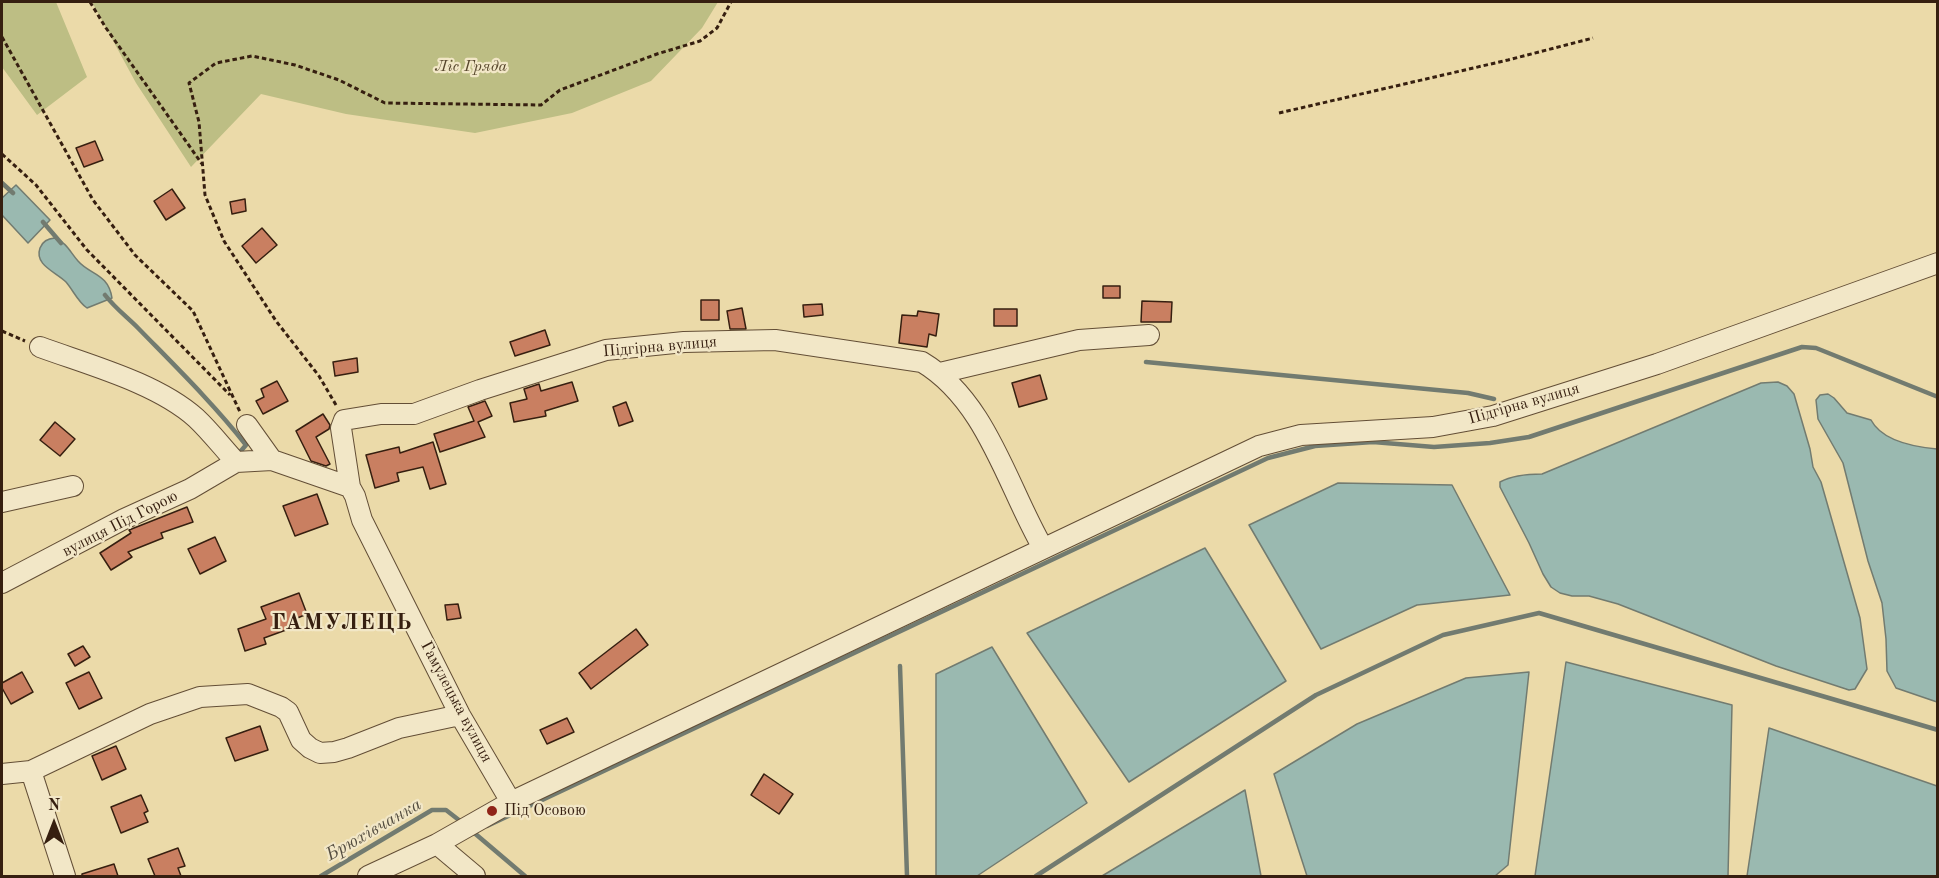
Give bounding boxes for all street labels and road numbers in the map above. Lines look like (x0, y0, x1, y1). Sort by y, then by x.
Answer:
street label: Підгірна вулиця (602, 332, 718, 362)
street label: Підгірна вулиця (1466, 379, 1582, 429)
street label: вулиця Під Горою (59, 487, 181, 561)
street label: Гамулецька вулиця (416, 638, 496, 766)

